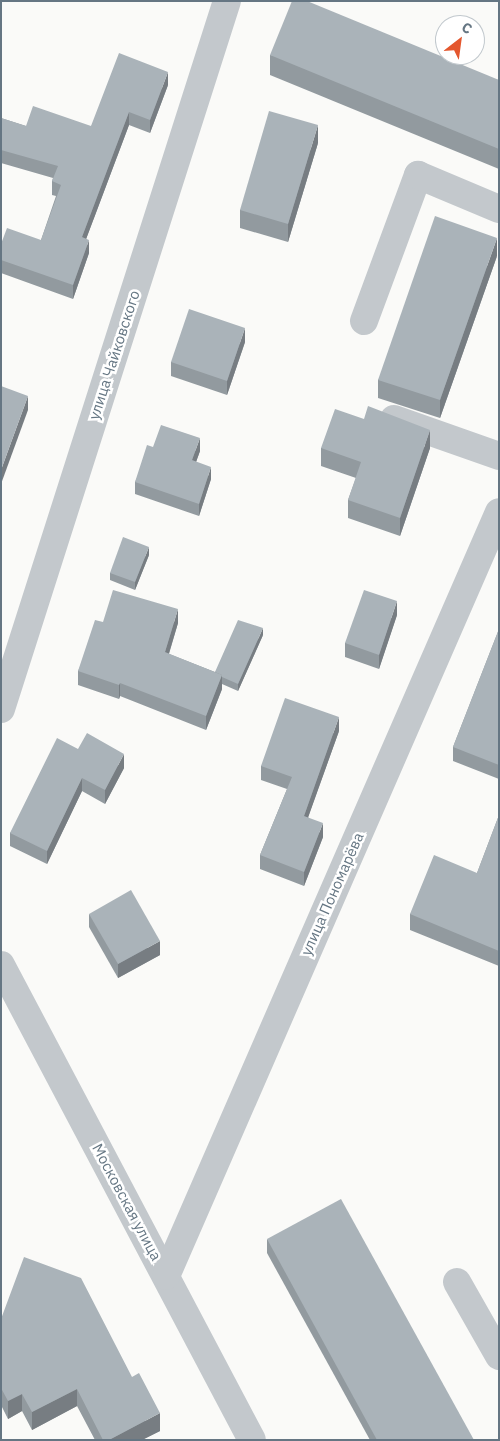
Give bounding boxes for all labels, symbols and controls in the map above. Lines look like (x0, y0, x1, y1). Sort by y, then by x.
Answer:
north arrow (435, 15, 485, 65)
text: С (459, 18, 475, 38)
street label: улица Чайковского (85, 288, 143, 422)
street label: улица Пономарёва (297, 830, 367, 958)
street label: Московская улица (89, 1141, 165, 1263)

